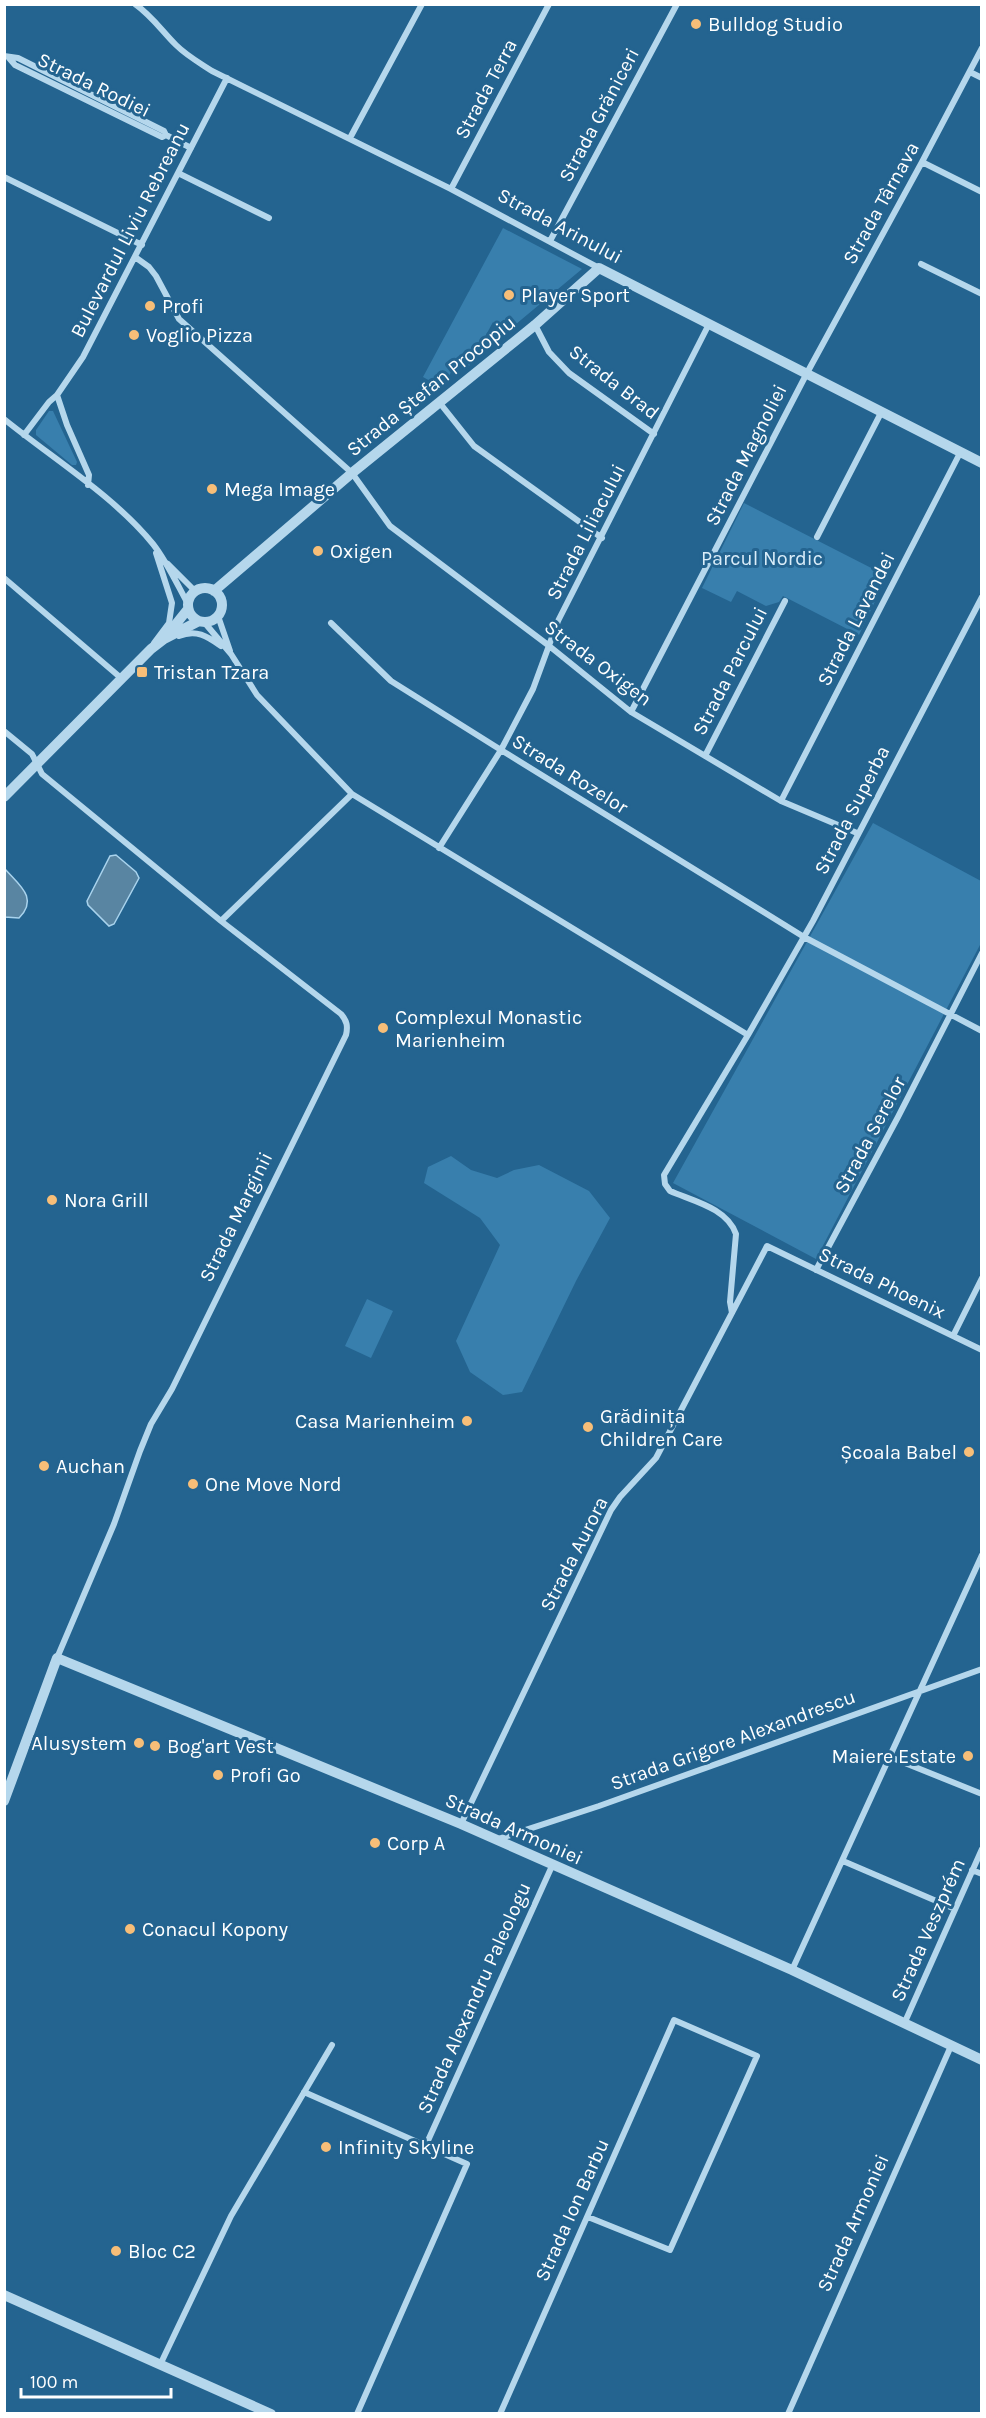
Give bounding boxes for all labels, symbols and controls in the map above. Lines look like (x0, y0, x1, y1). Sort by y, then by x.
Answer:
place label: Bulldog Studio (708, 13, 843, 36)
marker: Bulldog Studio (689, 17, 703, 31)
street label: Strada Terra (450, 35, 522, 143)
street label: Strada Grăniceri (554, 44, 644, 186)
street label: Strada Rodiei (34, 48, 154, 122)
street label: Bulevardul Liviu Rebreanu (66, 119, 194, 341)
street label: Strada Târnava (838, 138, 924, 268)
street label: Strada Arinului (494, 183, 626, 269)
place label: Player Sport (521, 284, 630, 307)
marker: Player Sport (502, 288, 516, 302)
place label: Profi (162, 295, 204, 318)
marker: Profi (143, 299, 157, 313)
street label: Strada Ștefan Procopiu (342, 311, 520, 461)
place label: Voglio Pizza (146, 324, 253, 347)
marker: Voglio Pizza (127, 328, 141, 342)
street label: Strada Brad (564, 340, 664, 424)
street label: Strada Magnoliei (700, 381, 792, 529)
street label: Strada Liliacului (542, 460, 630, 604)
place label: Mega Image (224, 478, 335, 501)
marker: Mega Image (205, 482, 219, 496)
place label: Oxigen (330, 540, 393, 563)
marker: Oxigen (311, 544, 325, 558)
park label: Parcul Nordic (701, 547, 823, 570)
street label: Strada Lavandei (812, 548, 900, 690)
street label: Strada Parcului (688, 603, 772, 739)
street label: Strada Oxigen (540, 615, 656, 711)
place label: Tristan Tzara (154, 661, 269, 684)
marker: Tristan Tzara (135, 665, 149, 679)
street label: Strada Rozelor (508, 729, 633, 819)
street label: Strada Superba (810, 742, 894, 878)
place label: Complexul Monastic Marienheim (395, 1006, 582, 1052)
marker: Complexul Monastic Marienheim (376, 1021, 390, 1035)
street label: Strada Serelor (830, 1072, 911, 1197)
street label: Strada Marginii (195, 1148, 277, 1286)
place label: Nora Grill (64, 1189, 149, 1212)
marker: Nora Grill (45, 1193, 59, 1207)
street label: Strada Phoenix (815, 1242, 949, 1324)
place label: Grădinița Children Care (600, 1405, 723, 1451)
place label: Casa Marienheim (295, 1410, 455, 1433)
marker: Casa Marienheim (460, 1414, 474, 1428)
marker: Grădinița Children Care (581, 1420, 595, 1434)
place label: Școala Babel (840, 1441, 957, 1464)
marker: Școala Babel (962, 1445, 976, 1459)
place label: Auchan (56, 1455, 125, 1478)
marker: Auchan (37, 1459, 51, 1473)
place label: One Move Nord (205, 1473, 342, 1496)
marker: One Move Nord (186, 1477, 200, 1491)
street label: Strada Aurora (535, 1493, 613, 1615)
street label: Strada Grigore Alexandrescu (607, 1685, 859, 1795)
place label: Alusystem (31, 1732, 127, 1755)
place label: Bog'art Vest (167, 1735, 274, 1758)
marker: Alusystem (132, 1736, 146, 1750)
marker: Bog'art Vest (148, 1739, 162, 1753)
place label: Maiere Estate (832, 1745, 956, 1768)
marker: Maiere Estate (961, 1749, 975, 1763)
place label: Profi Go (230, 1764, 301, 1787)
marker: Profi Go (211, 1768, 225, 1782)
street label: Strada Armoniei (442, 1788, 586, 1870)
place label: Corp A (387, 1832, 445, 1855)
marker: Corp A (368, 1836, 382, 1850)
street label: Strada Veszprém (886, 1855, 970, 2005)
street label: Strada Alexandru Paleologu (412, 1879, 536, 2117)
place label: Conacul Kopony (142, 1918, 288, 1941)
marker: Conacul Kopony (123, 1922, 137, 1936)
street label: Strada Ion Barbu (530, 2135, 614, 2285)
place label: Infinity Skyline (338, 2136, 474, 2159)
marker: Infinity Skyline (319, 2140, 333, 2154)
street label: Strada Armoniei (812, 2151, 894, 2295)
place label: Bloc C2 (128, 2240, 196, 2263)
marker: Bloc C2 (109, 2244, 123, 2258)
scale bar (21, 2361, 171, 2399)
text: 100 m (30, 2371, 78, 2393)

